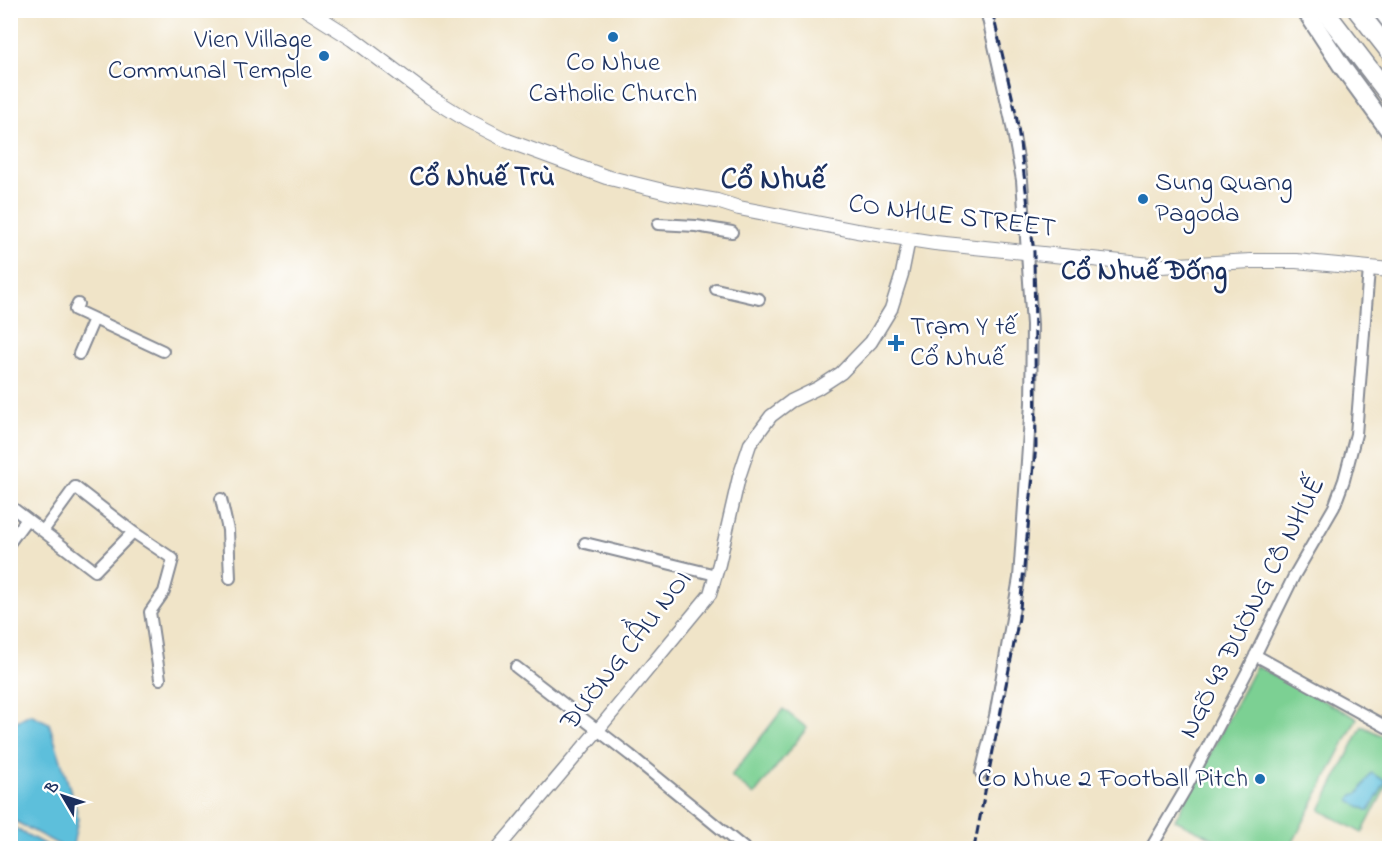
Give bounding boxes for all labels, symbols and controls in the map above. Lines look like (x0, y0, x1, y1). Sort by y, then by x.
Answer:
place label: Vien Village Communal Temple (108, 21, 313, 91)
marker: Co Nhue Catholic Church (606, 30, 620, 44)
place label: Co Nhue Catholic Church (529, 44, 697, 114)
marker: Vien Village Communal Temple (317, 49, 331, 63)
district label: Cổ Nhuế Trù (409, 158, 555, 199)
district label: Cổ Nhuế (721, 159, 828, 203)
place label: Sung Quang Pagoda (1155, 164, 1293, 234)
street label: CO NHUE STREET (846, 185, 1058, 249)
marker: Sung Quang Pagoda (1136, 192, 1150, 206)
district label: Cổ Nhuế Đống (1061, 252, 1227, 294)
place label: Trạm Y tế Cổ Nhuế (910, 308, 1018, 378)
marker: Trạm Y tế Cổ Nhuế (887, 334, 905, 352)
street label: NGÕ 43 ĐƯỜNG CỔ NHUẾ (1170, 470, 1336, 746)
street label: ĐƯỜNG CẦU NOI (548, 560, 702, 740)
place label: Co Nhue 2 Football Pitch (977, 760, 1248, 799)
north arrow (33, 766, 93, 826)
marker: Co Nhue 2 Football Pitch (1253, 772, 1267, 786)
text: B (40, 776, 66, 800)

